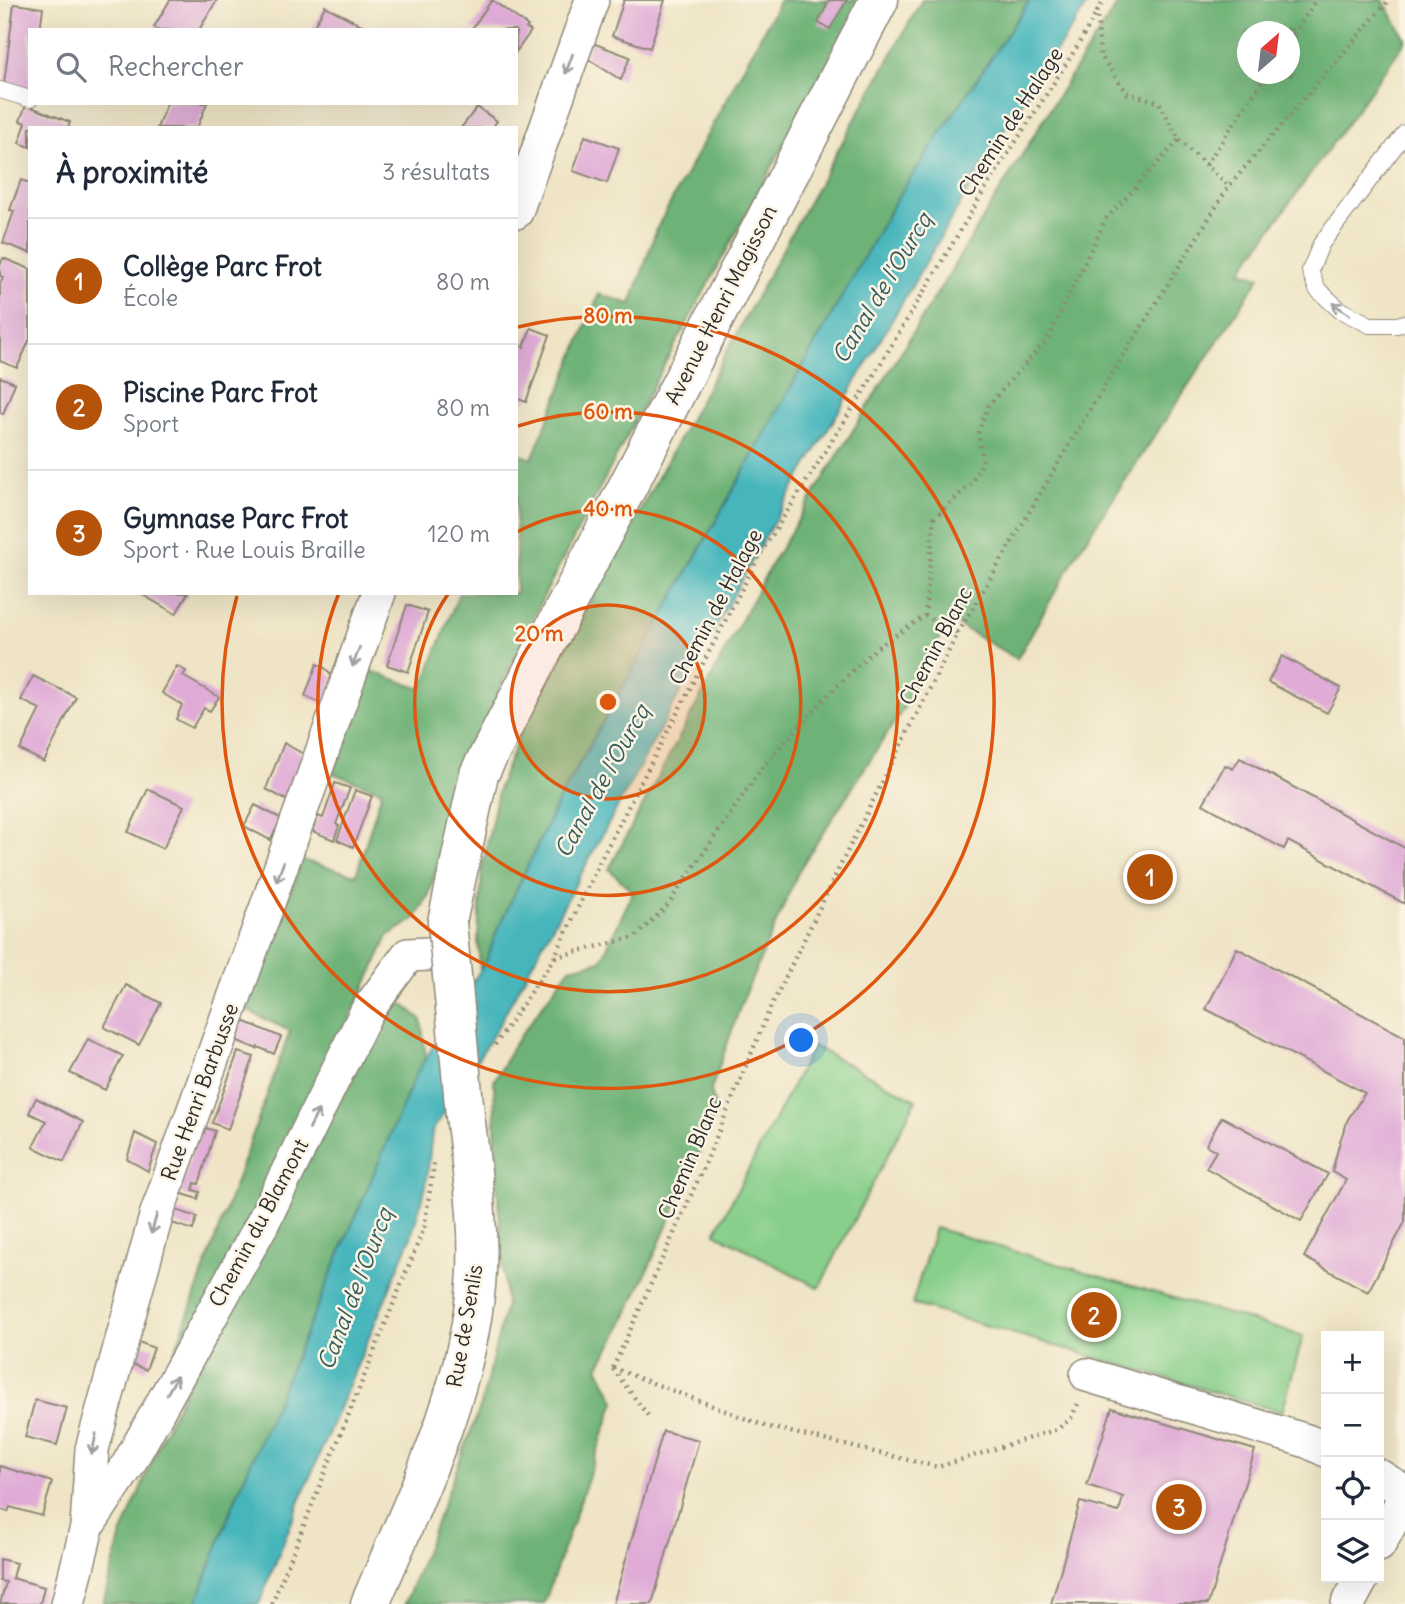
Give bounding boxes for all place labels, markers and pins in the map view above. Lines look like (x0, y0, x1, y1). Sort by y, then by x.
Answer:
centre of rings (596, 690, 620, 714)
pin: 1 (1127, 851, 1173, 903)
pin: 2 (1071, 1289, 1117, 1341)
pin: 3 (1156, 1481, 1202, 1533)

